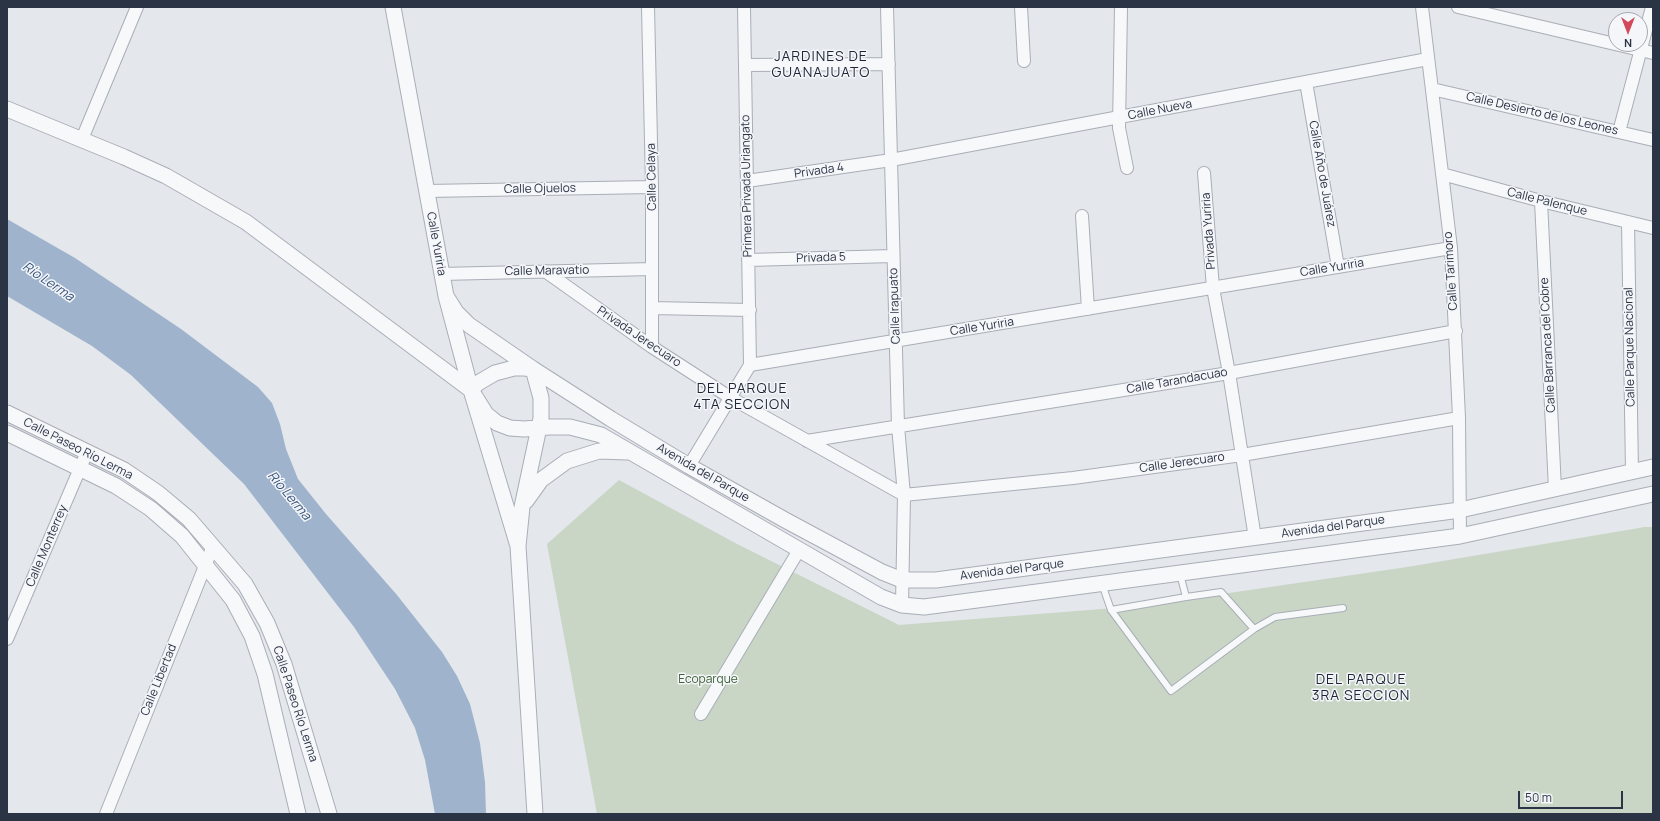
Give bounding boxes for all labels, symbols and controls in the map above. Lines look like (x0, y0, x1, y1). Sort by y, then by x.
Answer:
north arrow (1608, 12, 1648, 52)
text: N (1624, 36, 1632, 51)
district label: JARDINES DE GUANAJUATO (771, 49, 871, 82)
street label: Calle Desierto de los Leones (1465, 89, 1619, 139)
street label: Calle Nueva (1127, 97, 1193, 123)
street label: Primera Privada Uriangato (739, 115, 755, 257)
street label: Calle Año de Juárez (1306, 120, 1338, 228)
street label: Calle Celaya (644, 143, 660, 211)
street label: Privada 4 (793, 160, 845, 182)
street label: Calle Ojuelos (504, 181, 576, 197)
street label: Calle Palenque (1506, 185, 1588, 219)
street label: Privada Yuriria (1199, 192, 1219, 270)
street label: Calle Yuriria (423, 211, 449, 277)
street label: Calle Tarimoro (1441, 231, 1461, 311)
street label: Privada 5 (796, 250, 846, 266)
street label: Calle Yuriria (1299, 256, 1365, 280)
water label: Río Lerma (19, 259, 77, 305)
street label: Calle Maravatio (505, 263, 589, 279)
street label: Calle Irapuato (886, 268, 904, 344)
street label: Calle Barranca del Cobre (1537, 277, 1559, 413)
street label: Calle Parque Nacional (1622, 287, 1638, 407)
street label: Privada Jerecuaro (594, 303, 684, 371)
street label: Calle Yuriria (949, 315, 1015, 339)
street label: Calle Tarandacuao (1125, 365, 1229, 397)
district label: DEL PARQUE 4TA SECCION (693, 381, 791, 414)
street label: Calle Paseo Río Lerma (21, 415, 135, 483)
street label: Avenida del Parque (654, 441, 752, 505)
street label: Calle Jerecuaro (1139, 450, 1225, 476)
water label: Río Lerma (264, 469, 314, 523)
street label: Calle Monterrey (23, 503, 71, 589)
street label: Avenida del Parque (1280, 513, 1386, 541)
street label: Avenida del Parque (959, 556, 1065, 584)
street label: Calle Libertad (138, 642, 180, 718)
street label: Calle Paseo Río Lerma (269, 644, 321, 764)
district label: DEL PARQUE 3RA SECCION (1312, 672, 1410, 704)
park label: Ecoparque (678, 673, 738, 687)
scale bar (1520, 783, 1625, 809)
text: 50 m (1525, 789, 1552, 806)

